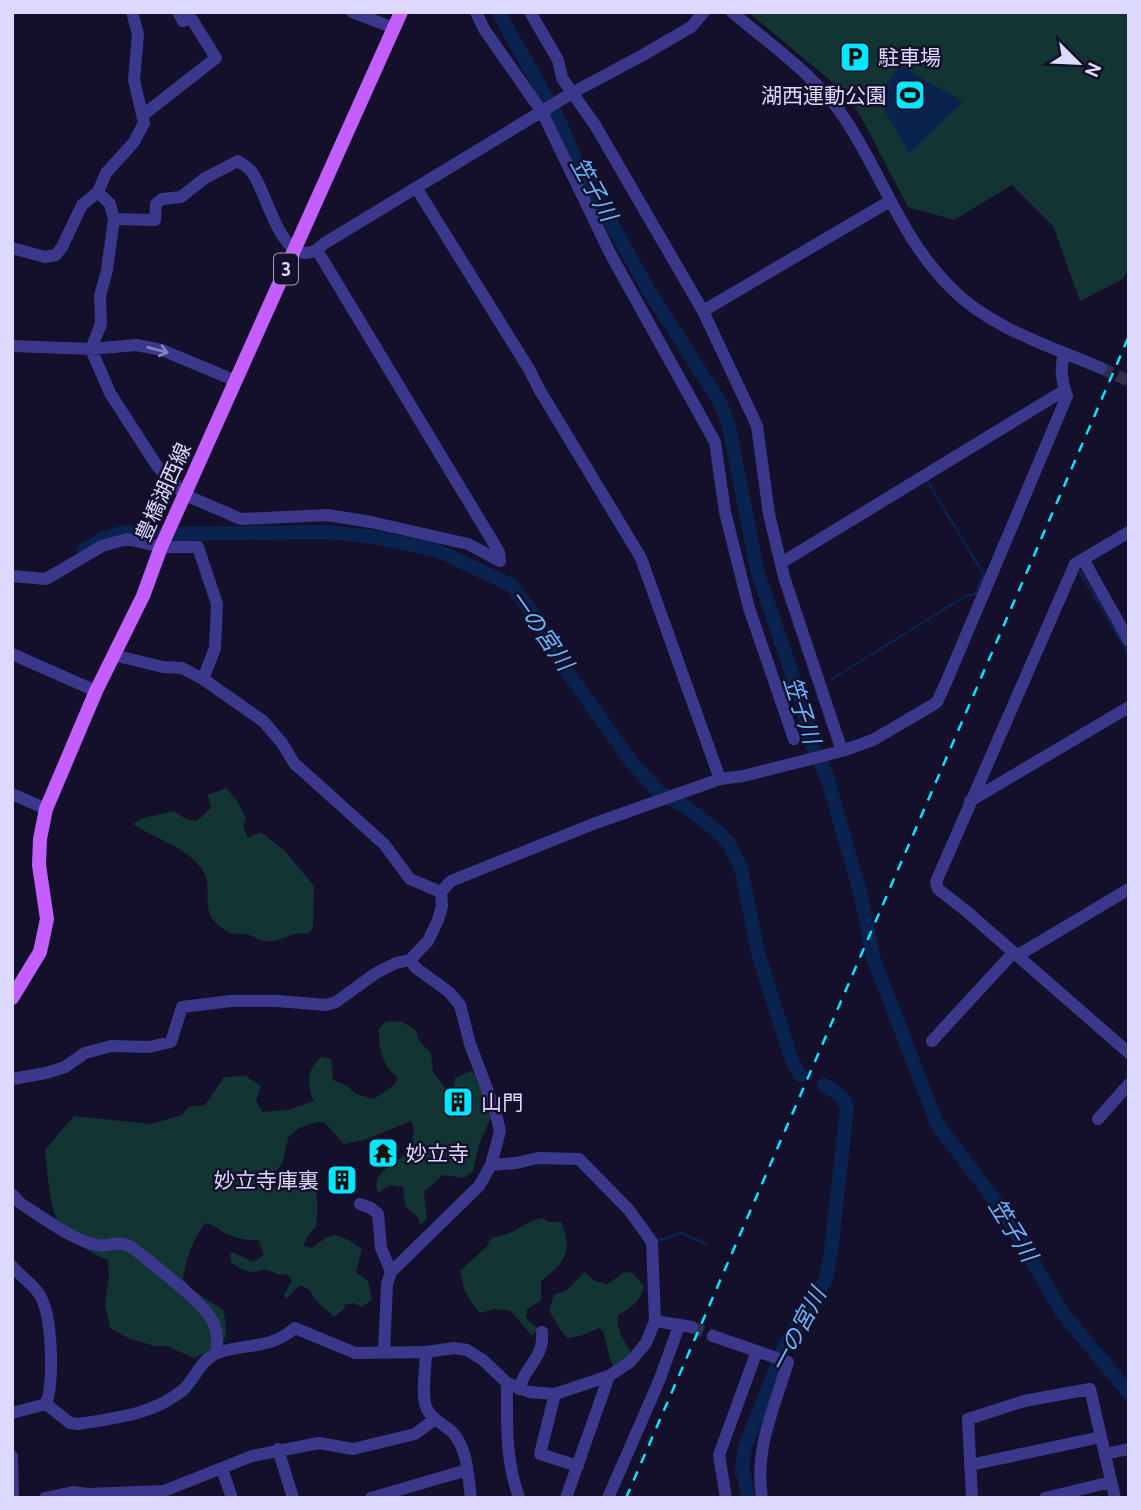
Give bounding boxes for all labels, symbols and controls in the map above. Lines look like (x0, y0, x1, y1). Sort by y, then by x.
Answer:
north arrow (1043, 28, 1113, 98)
parking icon: 駐車場 (838, 40, 872, 74)
place label: 駐車場 (878, 45, 941, 70)
text: N (1080, 59, 1106, 81)
sports icon: 湖西運動公園 (893, 78, 927, 112)
place label: 湖西運動公園 (761, 83, 887, 108)
water label: 笠子川 (565, 152, 624, 229)
road number: 3 (274, 254, 298, 284)
one-way arrow (147, 345, 169, 358)
street label: 豊橋湖西線 (130, 439, 196, 545)
water label: 一の宮川 (503, 584, 581, 678)
water label: 笠子川 (778, 673, 827, 750)
building icon: 山門 (441, 1085, 475, 1119)
place label: 山門 (481, 1090, 523, 1115)
temple icon: 妙立寺 (366, 1136, 400, 1170)
place label: 妙立寺 (406, 1141, 469, 1166)
building icon: 妙立寺庫裏 (325, 1163, 359, 1197)
place label: 妙立寺庫裏 (214, 1168, 319, 1193)
water label: 笠子川 (983, 1193, 1045, 1269)
water label: 一の宮川 (764, 1280, 833, 1377)

